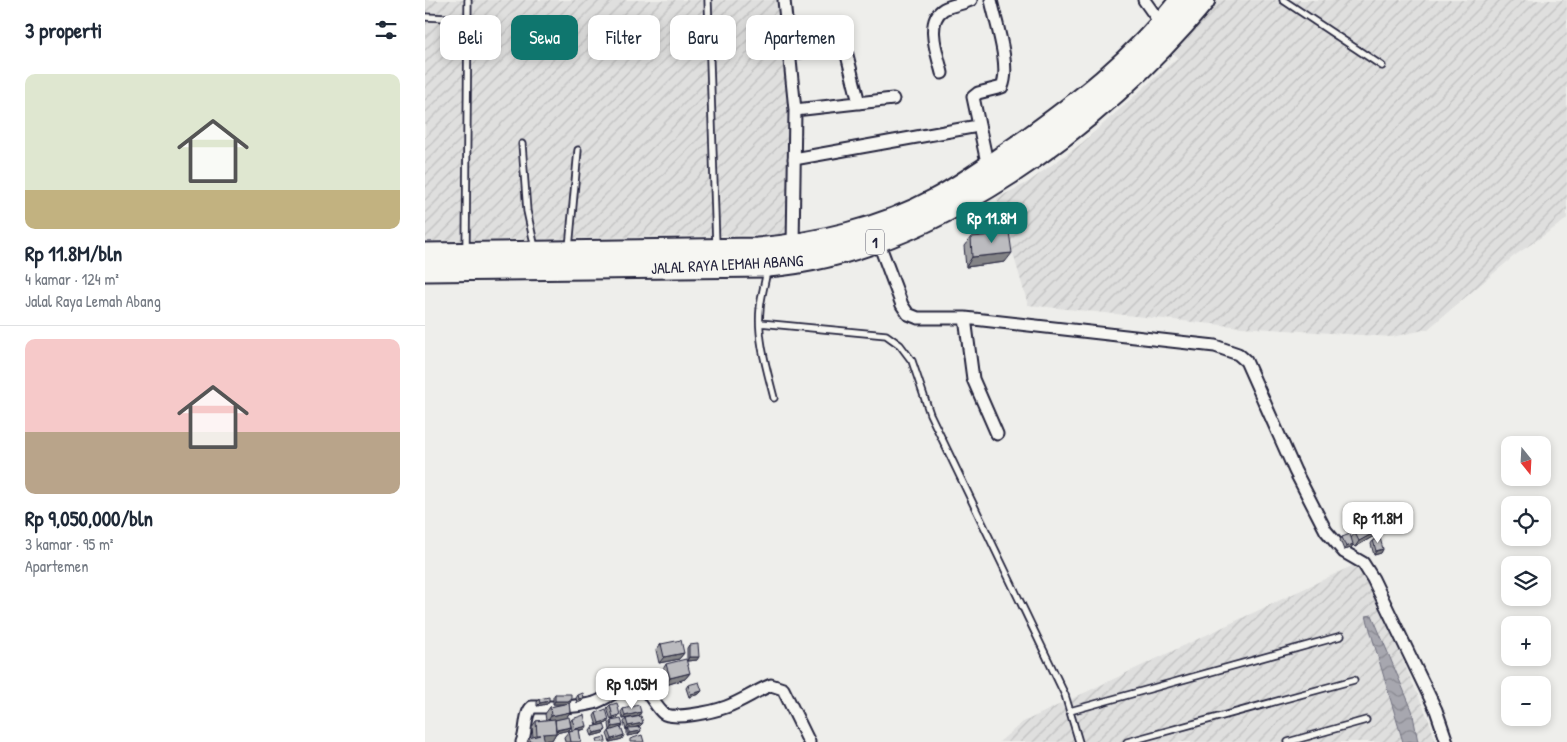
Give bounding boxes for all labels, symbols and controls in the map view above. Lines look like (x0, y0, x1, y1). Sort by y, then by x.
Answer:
chip: Beli (440, 15, 501, 60)
chip: Sewa (511, 15, 578, 60)
chip: Filter (588, 15, 660, 60)
chip: Baru (670, 15, 736, 60)
chip: Apartemen (746, 15, 854, 60)
text: 3 properti (25, 16, 102, 45)
icon: filters (372, 16, 400, 44)
icon: home (168, 106, 258, 196)
pin: Rp 11.8M (940, 202, 1044, 244)
text: Rp 11.8M (967, 207, 1017, 229)
road number: 1 (866, 230, 884, 254)
text: Rp 11.8M/bln (25, 239, 122, 268)
street label: JALAL RAYA LEMAH ABANG (650, 249, 804, 279)
text: 4 kamar · 124 m² (25, 268, 119, 290)
text: Jalal Raya Lemah Abang (25, 290, 161, 312)
icon: home (168, 372, 258, 462)
north arrow (1501, 436, 1551, 486)
map controls (1501, 436, 1551, 726)
button: locate (1501, 496, 1551, 546)
pin: Rp 11.8M (1326, 502, 1430, 544)
text: Rp 9,050,000/bln (25, 504, 153, 533)
text: Rp 11.8M (1353, 507, 1403, 529)
text: 3 kamar · 95 m² (25, 533, 114, 555)
text: Apartemen (25, 555, 88, 577)
button: layers (1501, 556, 1551, 606)
button: + (1501, 616, 1551, 666)
pin: Rp 9.05M (580, 668, 684, 710)
text: Rp 9.05M (607, 673, 657, 695)
button: − (1501, 676, 1551, 726)

